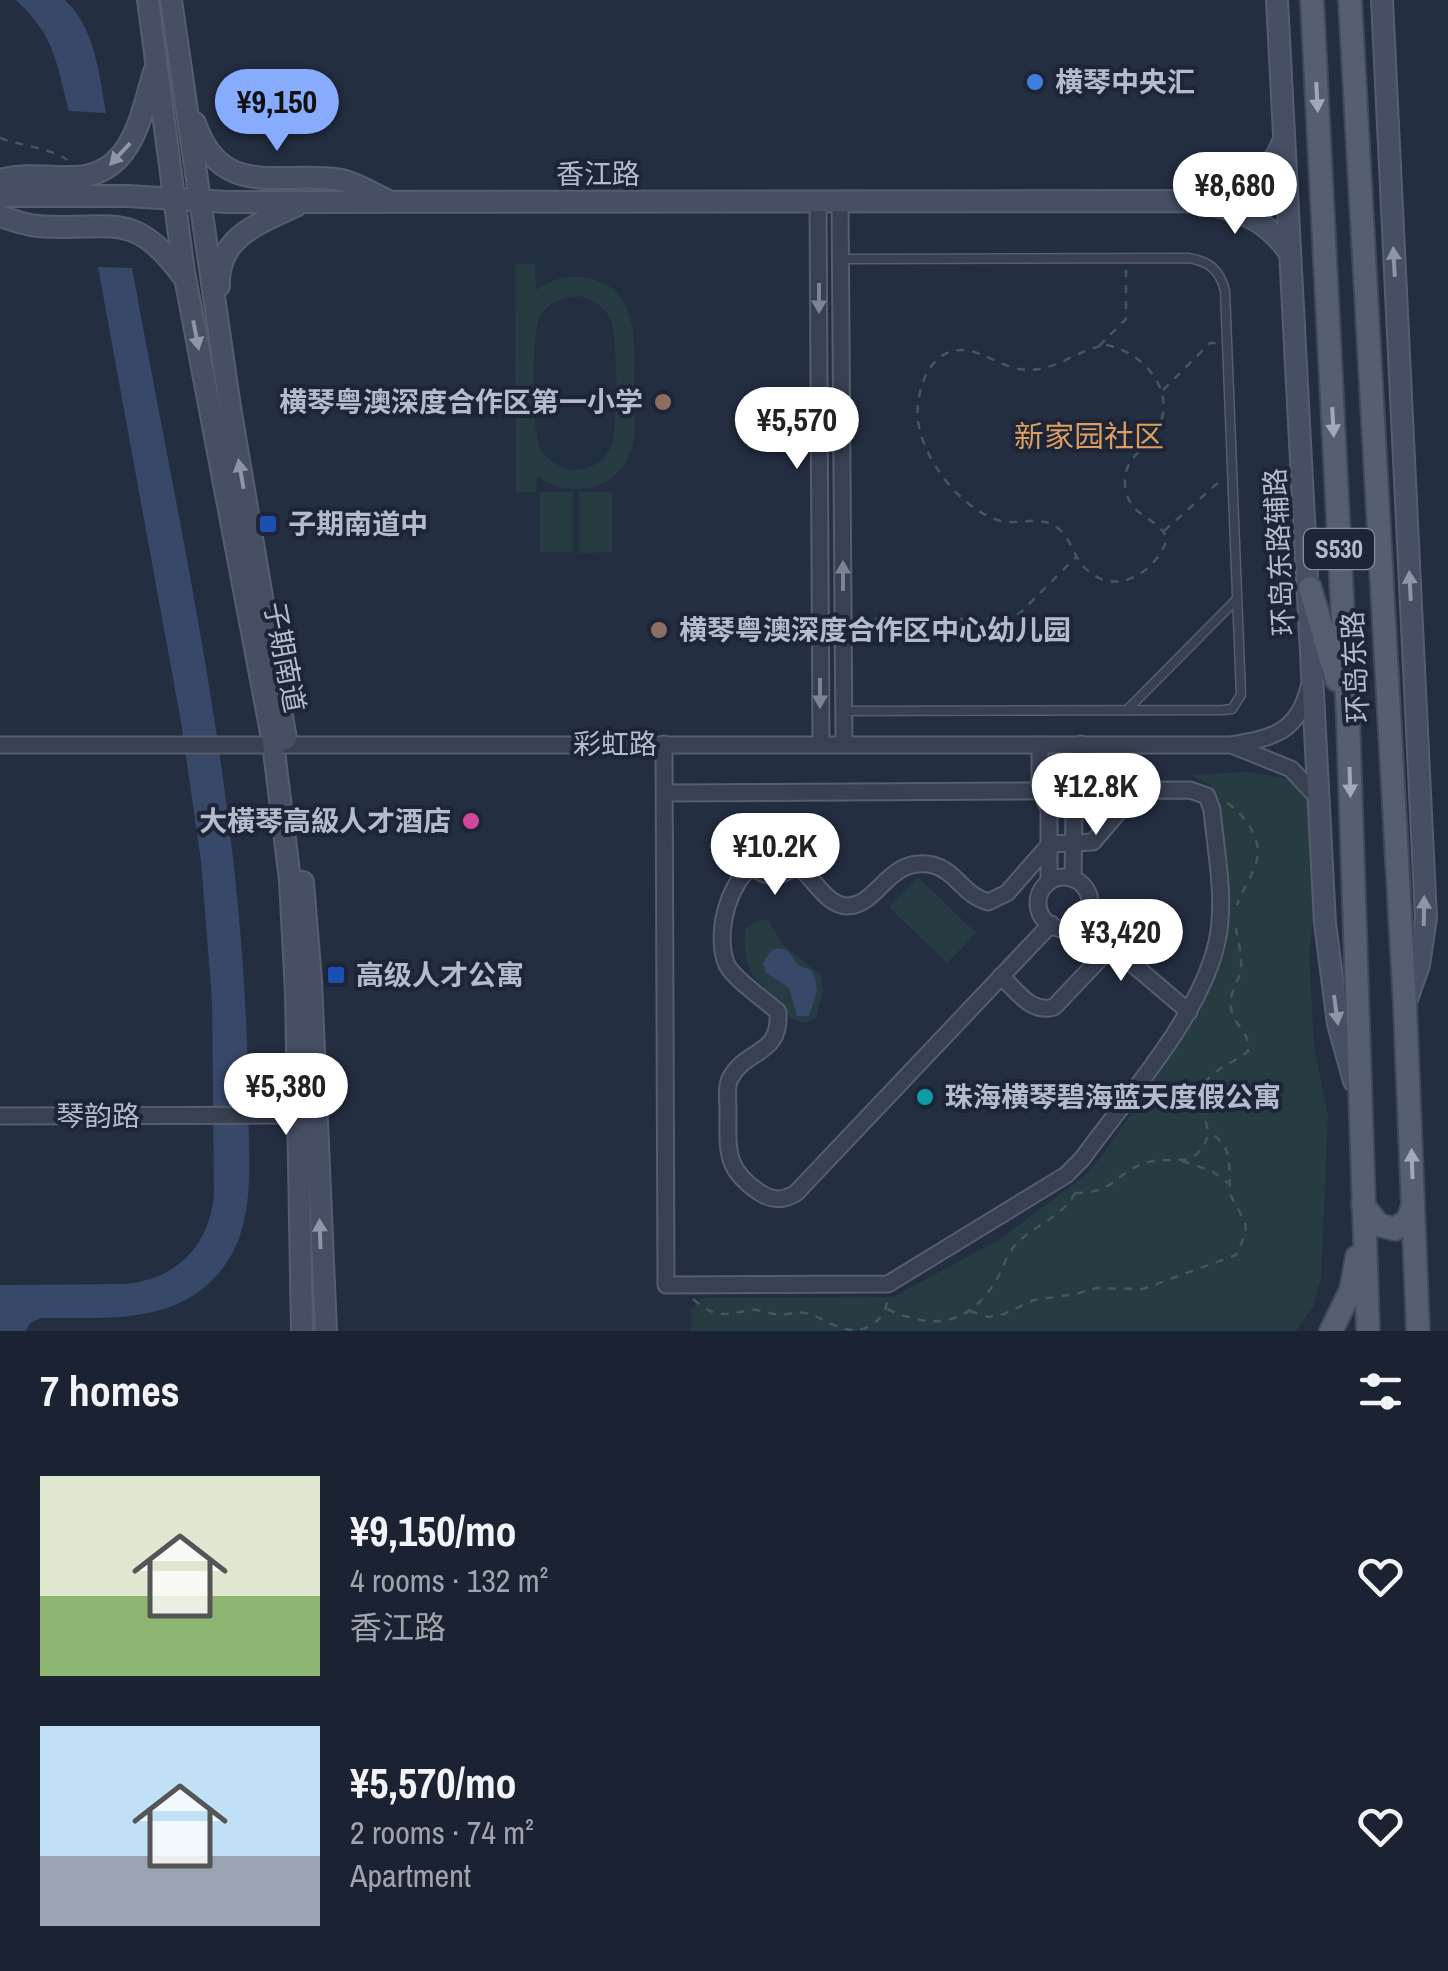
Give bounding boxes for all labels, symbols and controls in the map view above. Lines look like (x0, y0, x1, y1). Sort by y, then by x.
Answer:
place label: 横琴中央汇 (1055, 63, 1195, 101)
pin: ¥9,150 (196, 69, 358, 154)
marker: 横琴中央汇 (1024, 71, 1046, 93)
text: ¥9,150 (237, 80, 317, 123)
one-way arrow (1309, 82, 1325, 114)
one-way arrow (109, 142, 132, 166)
pin: ¥8,680 (1154, 152, 1316, 237)
street label: 香江路 (556, 155, 640, 193)
text: ¥8,680 (1195, 163, 1275, 206)
one-way arrow (1386, 245, 1402, 277)
one-way arrow (811, 283, 827, 315)
one-way arrow (189, 320, 204, 351)
place label: 横琴粤澳深度合作区第一小学 (279, 383, 643, 421)
pin: ¥5,570 (716, 387, 878, 472)
marker: 横琴粤澳深度合作区第一小学 (652, 391, 674, 413)
text: ¥5,570 (757, 398, 837, 441)
one-way arrow (1325, 407, 1341, 438)
district label: 新家园社区 (1014, 416, 1164, 456)
one-way arrow (233, 458, 248, 489)
street label: 环岛东路辅路 (1256, 467, 1302, 637)
place label: 子期南道中 (288, 505, 428, 543)
marker: 子期南道中 (257, 513, 279, 535)
road number: S530 (1304, 529, 1374, 569)
one-way arrow (834, 559, 850, 591)
one-way arrow (1402, 570, 1418, 602)
street label: 子期南道 (256, 598, 314, 716)
street label: 环岛东路 (1333, 610, 1377, 724)
place label: 横琴粤澳深度合作区中心幼儿园 (679, 611, 1071, 649)
marker: 横琴粤澳深度合作区中心幼儿园 (648, 619, 670, 641)
one-way arrow (813, 678, 829, 710)
street label: 彩虹路 (573, 725, 657, 763)
pin: ¥12.8K (1015, 753, 1177, 838)
text: ¥12.8K (1054, 764, 1138, 807)
one-way arrow (1342, 766, 1358, 798)
place label: 大橫琴高級人才酒店 (199, 802, 451, 840)
marker: 大橫琴高級人才酒店 (460, 810, 482, 832)
pin: ¥10.2K (694, 813, 856, 898)
text: ¥10.2K (733, 824, 817, 867)
one-way arrow (1417, 894, 1433, 926)
pin: ¥3,420 (1040, 899, 1202, 984)
text: ¥3,420 (1081, 910, 1161, 953)
place label: 高级人才公寓 (356, 956, 524, 994)
marker: 高级人才公寓 (325, 964, 347, 986)
one-way arrow (1329, 994, 1345, 1026)
pin: ¥5,380 (205, 1053, 367, 1138)
text: ¥5,380 (246, 1064, 326, 1107)
place label: 珠海横琴碧海蓝天度假公寓 (945, 1078, 1281, 1116)
marker: 珠海横琴碧海蓝天度假公寓 (914, 1086, 936, 1108)
street label: 琴韵路 (56, 1097, 140, 1135)
one-way arrow (1403, 1147, 1419, 1179)
one-way arrow (312, 1217, 328, 1249)
text: 7 homes (40, 1363, 180, 1419)
icon: filters (1353, 1364, 1408, 1419)
text: ¥9,150/mo (350, 1503, 517, 1559)
icon: home (120, 1516, 240, 1636)
icon: heart (1353, 1549, 1408, 1604)
text: 4 rooms · 132 m² (350, 1559, 548, 1602)
text: 香江路 (350, 1606, 446, 1649)
text: ¥5,570/mo (350, 1755, 517, 1811)
icon: home (120, 1766, 240, 1886)
icon: heart (1353, 1799, 1408, 1854)
text: 2 rooms · 74 m² (350, 1811, 534, 1854)
text: Apartment (350, 1854, 471, 1897)

